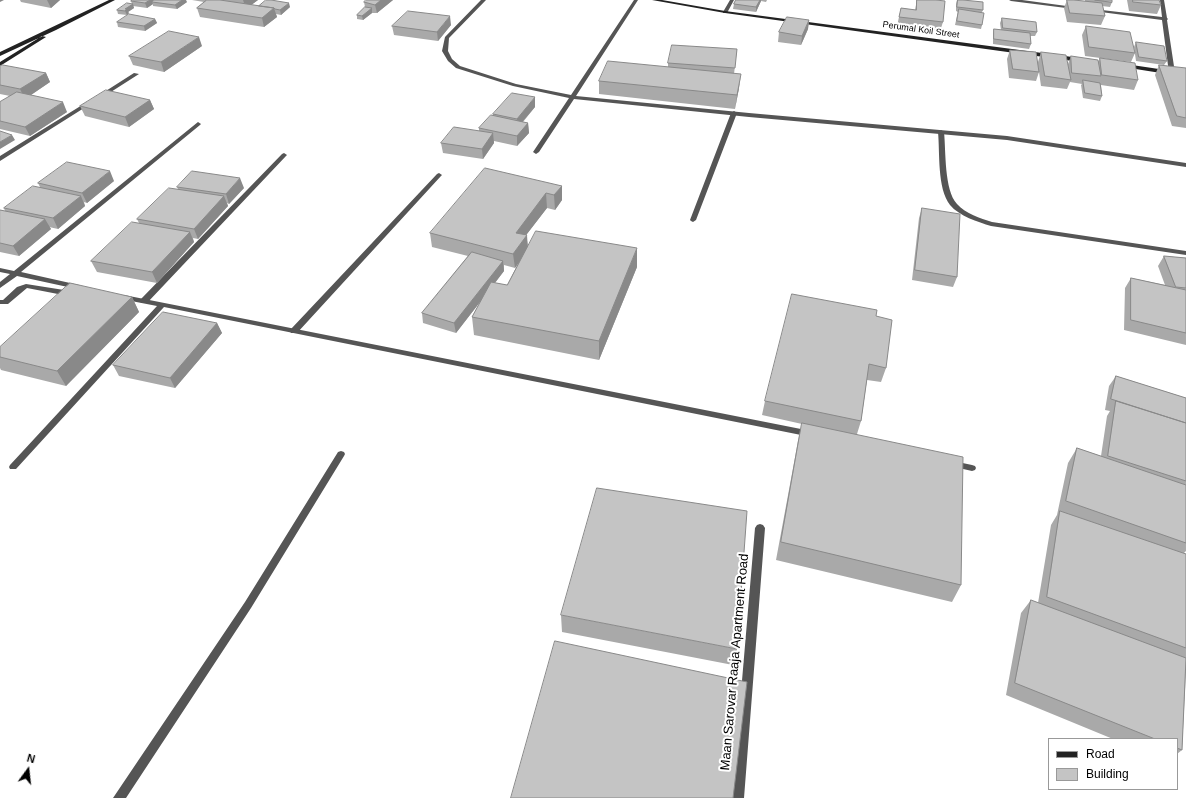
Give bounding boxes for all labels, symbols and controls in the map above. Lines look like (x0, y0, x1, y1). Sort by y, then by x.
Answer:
street label: Perumal Koil Street (882, 19, 960, 41)
street label: Maan Sarovar Raaja Apartment Road (718, 553, 752, 771)
legend (1048, 738, 1178, 790)
text: Road (1086, 747, 1115, 761)
north arrow (8, 750, 48, 790)
text: N (26, 752, 36, 765)
text: Building (1086, 767, 1129, 781)

